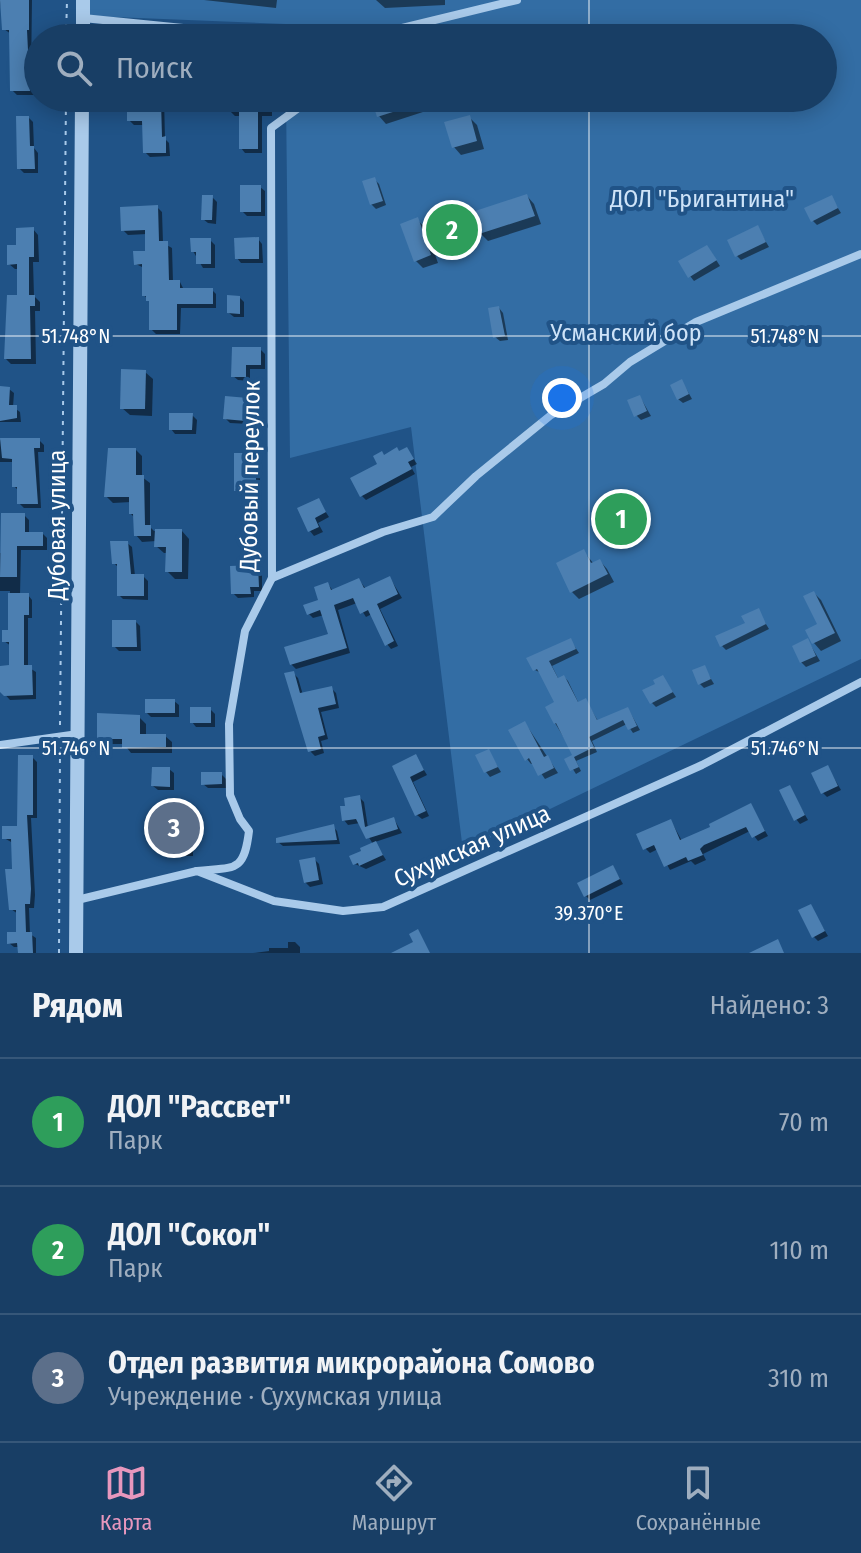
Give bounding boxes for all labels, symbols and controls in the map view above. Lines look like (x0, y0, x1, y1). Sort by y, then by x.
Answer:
search box (24, 24, 837, 112)
icon: search (52, 46, 96, 90)
text: Поиск (116, 50, 193, 86)
park label: ДОЛ "Бригантина" (609, 185, 794, 213)
pin: 2 (426, 200, 478, 260)
park label: Усманский бор (550, 319, 701, 347)
text: 51.748°N (42, 324, 110, 348)
text: 51.748°N (751, 324, 819, 348)
your location (542, 378, 582, 418)
street label: Дубовый переулок (234, 379, 266, 573)
street label: Дубовая улица (43, 450, 71, 601)
pin: 1 (595, 489, 647, 549)
text: 51.746°N (42, 736, 110, 760)
text: 51.746°N (751, 736, 819, 760)
pin: 3 (148, 798, 200, 858)
street label: Сухумская улица (390, 799, 554, 893)
text: 39.370°E (555, 901, 623, 925)
text: Рядом (32, 985, 123, 1026)
text: Найдено: 3 (710, 990, 829, 1021)
text: ДОЛ "Рассвет" (108, 1089, 291, 1125)
text: 1 (53, 1107, 64, 1138)
text: 70 m (779, 1107, 829, 1138)
text: Парк (108, 1125, 162, 1156)
text: ДОЛ "Сокол" (108, 1217, 270, 1253)
text: 2 (52, 1235, 64, 1266)
text: 110 m (769, 1235, 829, 1266)
text: Парк (108, 1253, 162, 1284)
text: Отдел развития микрорайона Сомово (108, 1345, 595, 1381)
text: 3 (52, 1363, 64, 1394)
text: 310 m (768, 1363, 829, 1394)
text: Учреждение · Сухумская улица (108, 1381, 442, 1412)
tab: Карта (100, 1461, 152, 1536)
tab: Маршрут (352, 1461, 436, 1536)
tab: Сохранённые (636, 1461, 761, 1536)

